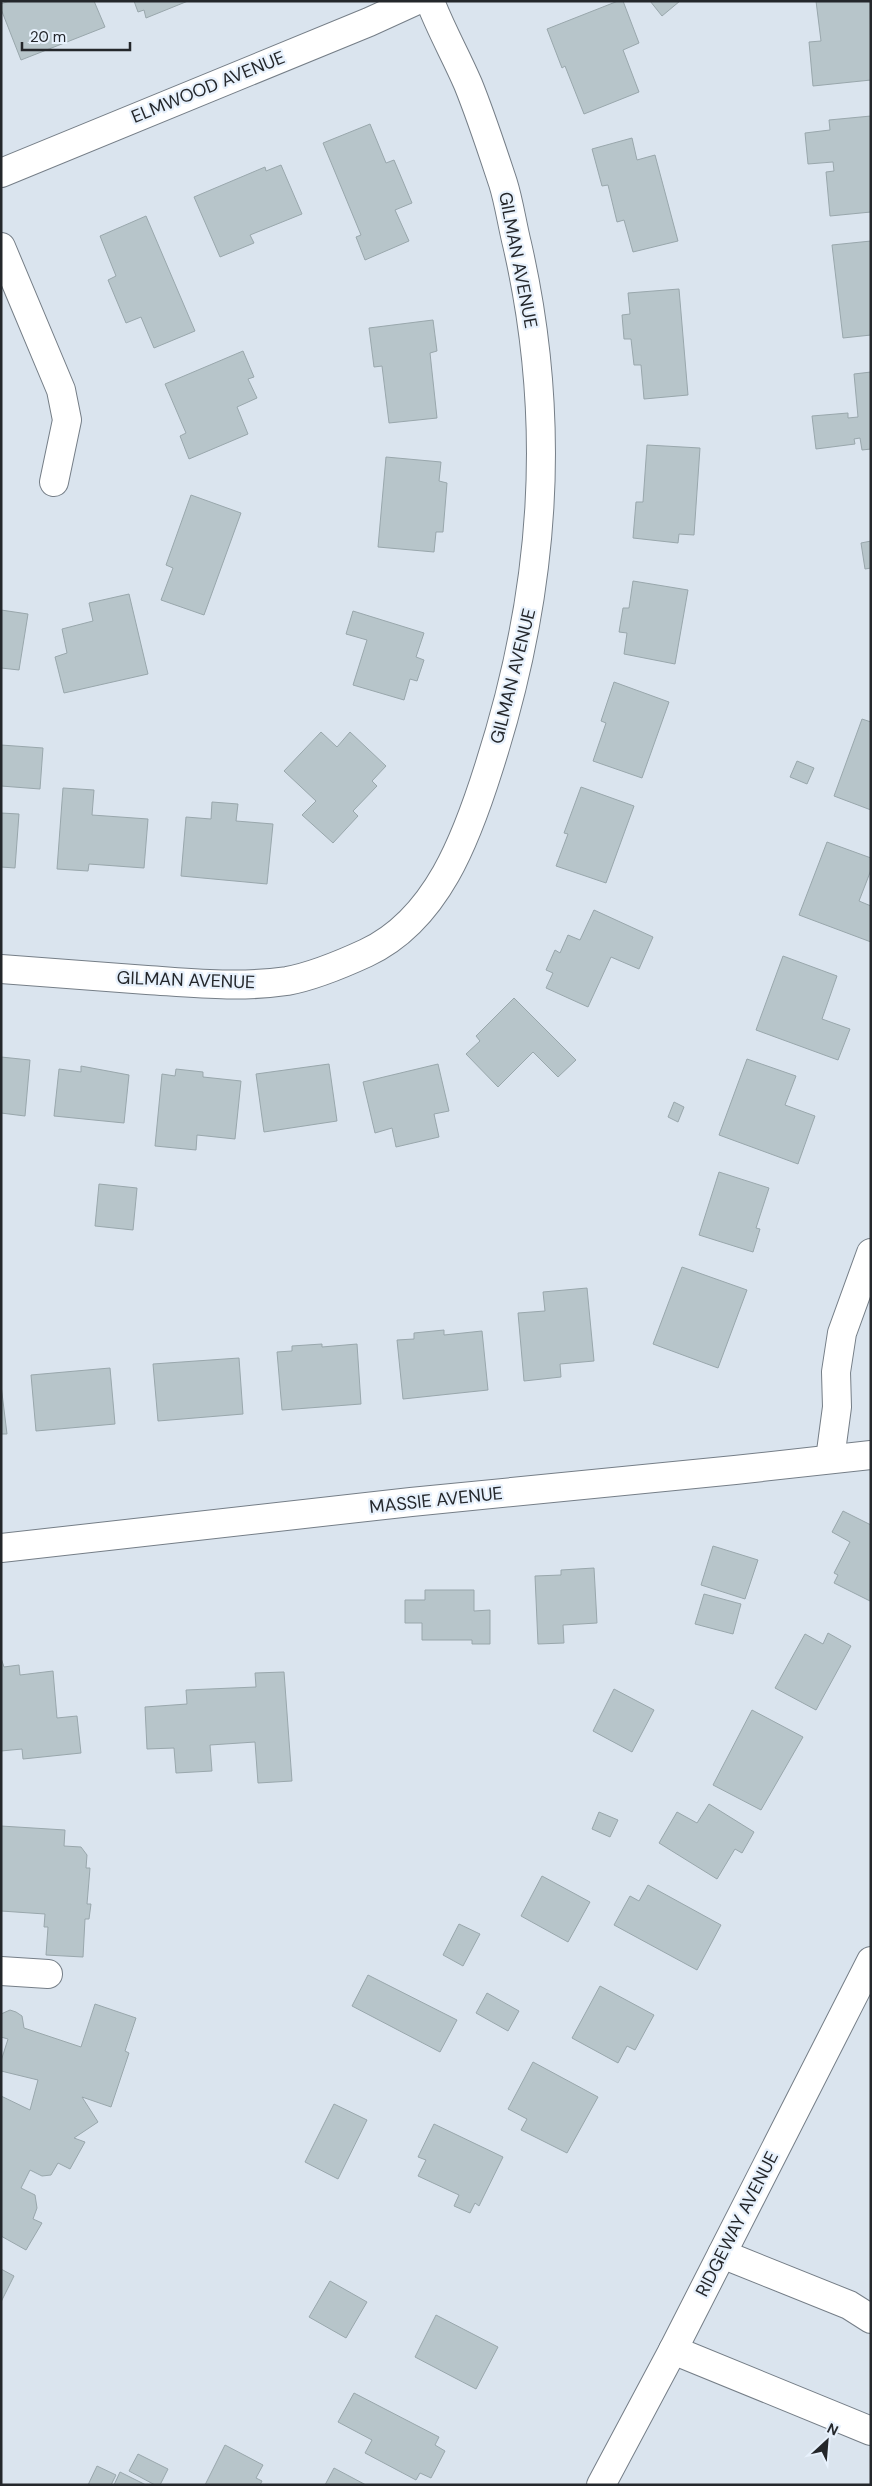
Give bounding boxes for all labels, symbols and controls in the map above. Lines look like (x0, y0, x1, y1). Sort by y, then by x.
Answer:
scale bar (22, 20, 130, 52)
text: 20 m (30, 27, 66, 47)
street label: ELMWOOD AVENUE (128, 45, 288, 129)
street label: GILMAN AVENUE (493, 190, 543, 330)
street label: GILMAN AVENUE (485, 606, 541, 746)
street label: GILMAN AVENUE (116, 966, 256, 994)
street label: MASSIE AVENUE (368, 1481, 504, 1519)
street label: RIDGEWAY AVENUE (690, 2147, 784, 2301)
north arrow (802, 2416, 852, 2466)
text: N (824, 2419, 841, 2440)

